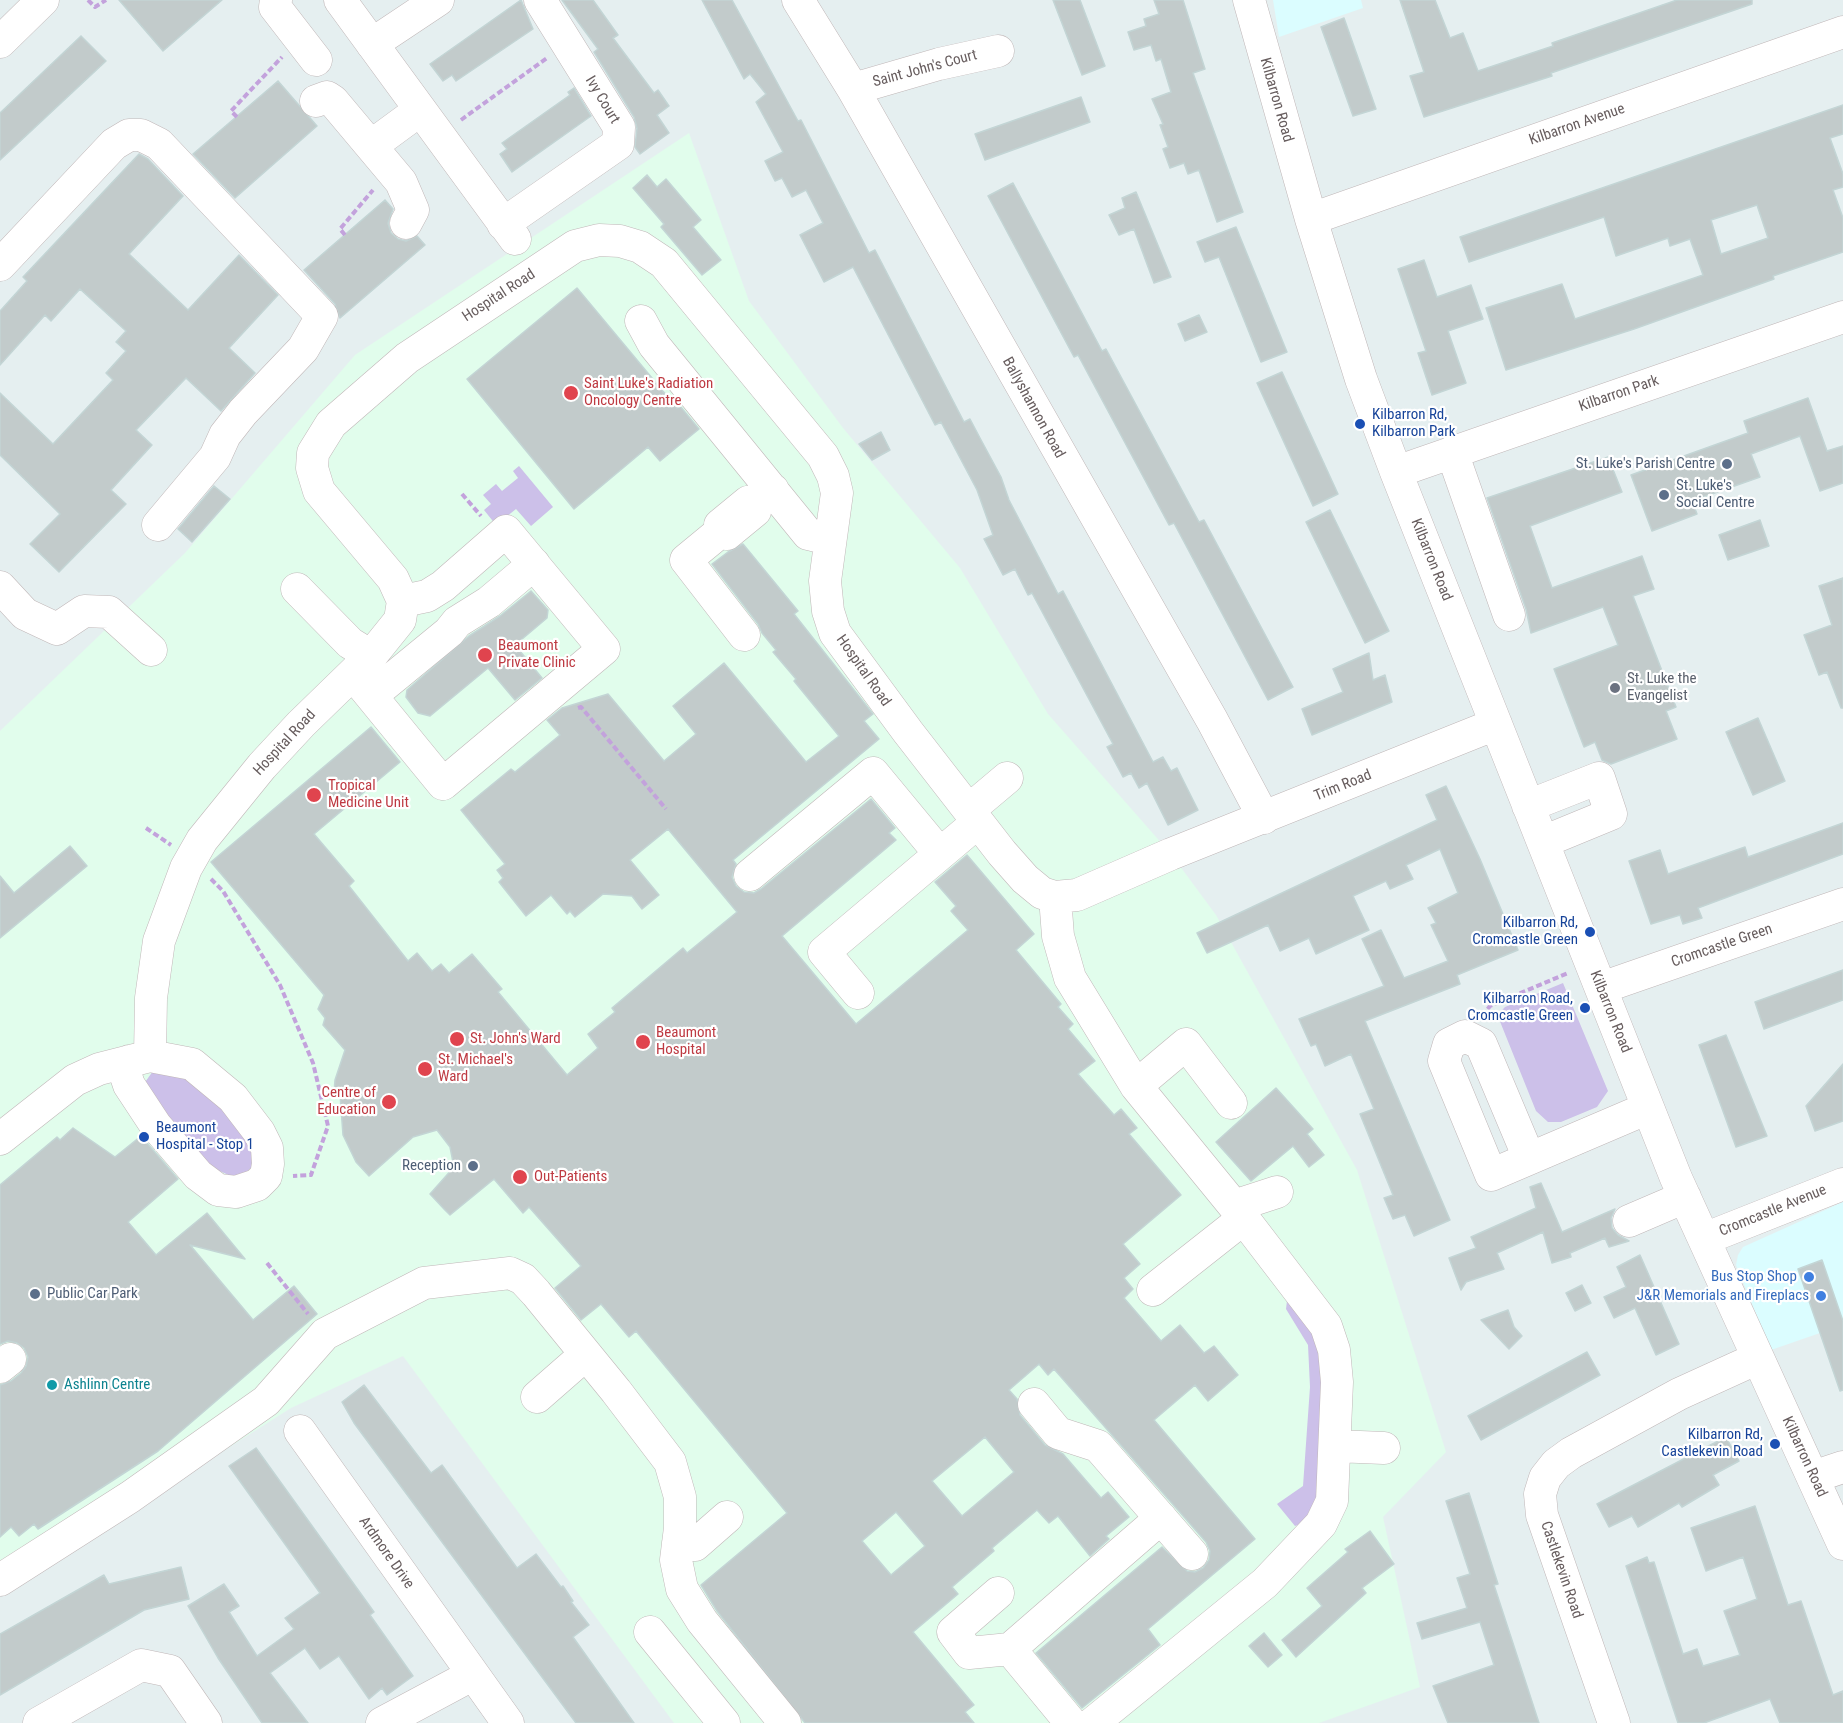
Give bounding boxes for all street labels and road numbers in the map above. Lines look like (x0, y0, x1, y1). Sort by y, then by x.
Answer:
street label: Saint John's Court (871, 46, 979, 92)
street label: Kilbarron Road (1255, 56, 1297, 144)
street label: Ivy Court (581, 73, 623, 127)
street label: Kilbarron Avenue (1527, 100, 1627, 150)
street label: Hospital Road (459, 266, 539, 326)
street label: Ballyshannon Road (998, 354, 1068, 462)
street label: Kilbarron Park (1577, 372, 1661, 416)
street label: Kilbarron Road (1406, 516, 1456, 604)
street label: Hospital Road (832, 632, 894, 710)
street label: Hospital Road (250, 706, 320, 780)
street label: Trim Road (1312, 766, 1374, 806)
street label: Cromcastle Green (1669, 920, 1775, 972)
street label: Kilbarron Road (1585, 968, 1635, 1056)
street label: Cromcastle Avenue (1717, 1181, 1829, 1241)
street label: Kilbarron Road (1777, 1414, 1831, 1500)
street label: Ardmore Drive (354, 1513, 418, 1593)
street label: Castlekevin Road (1536, 1519, 1586, 1621)

